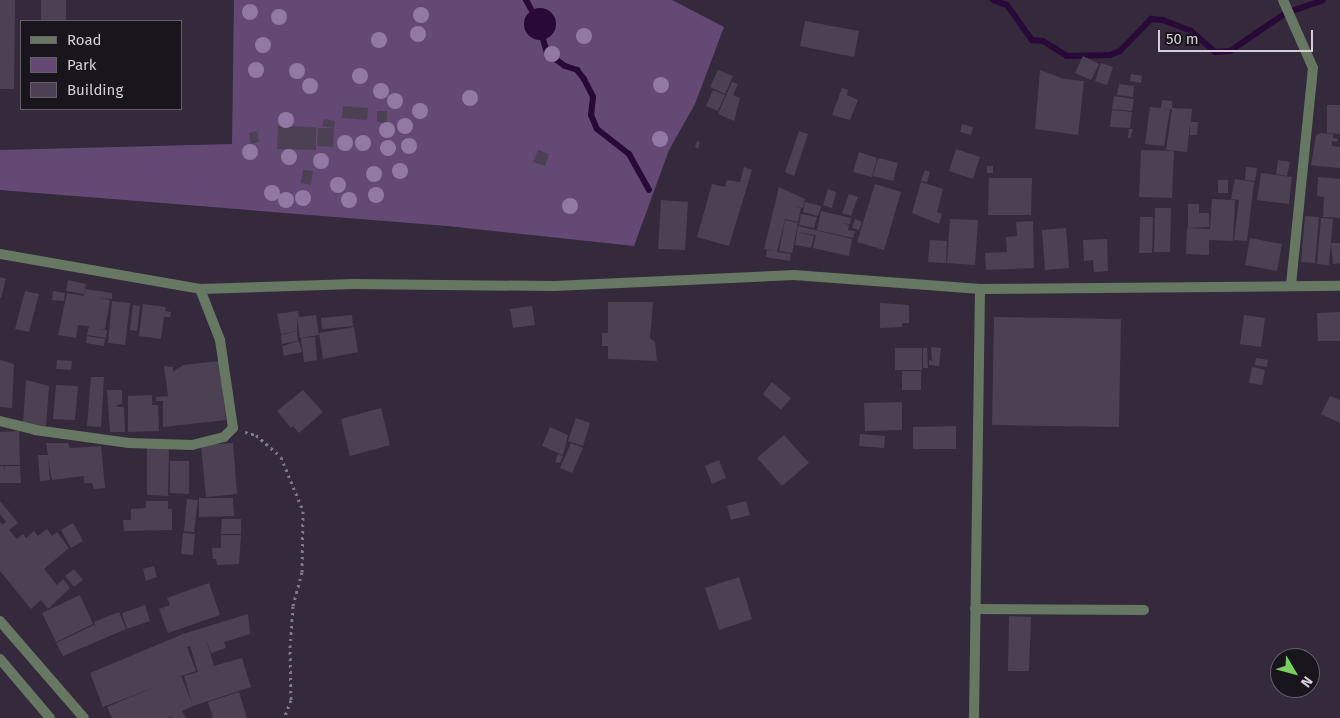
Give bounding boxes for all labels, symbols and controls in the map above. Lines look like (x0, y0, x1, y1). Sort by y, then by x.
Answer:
legend (20, 20, 182, 110)
scale bar (1160, 20, 1315, 52)
text: 50 m (1166, 30, 1199, 48)
text: Road (67, 31, 102, 49)
text: Park (67, 56, 97, 74)
text: Building (67, 81, 123, 99)
north arrow (1270, 648, 1320, 698)
text: N (1297, 673, 1316, 691)

